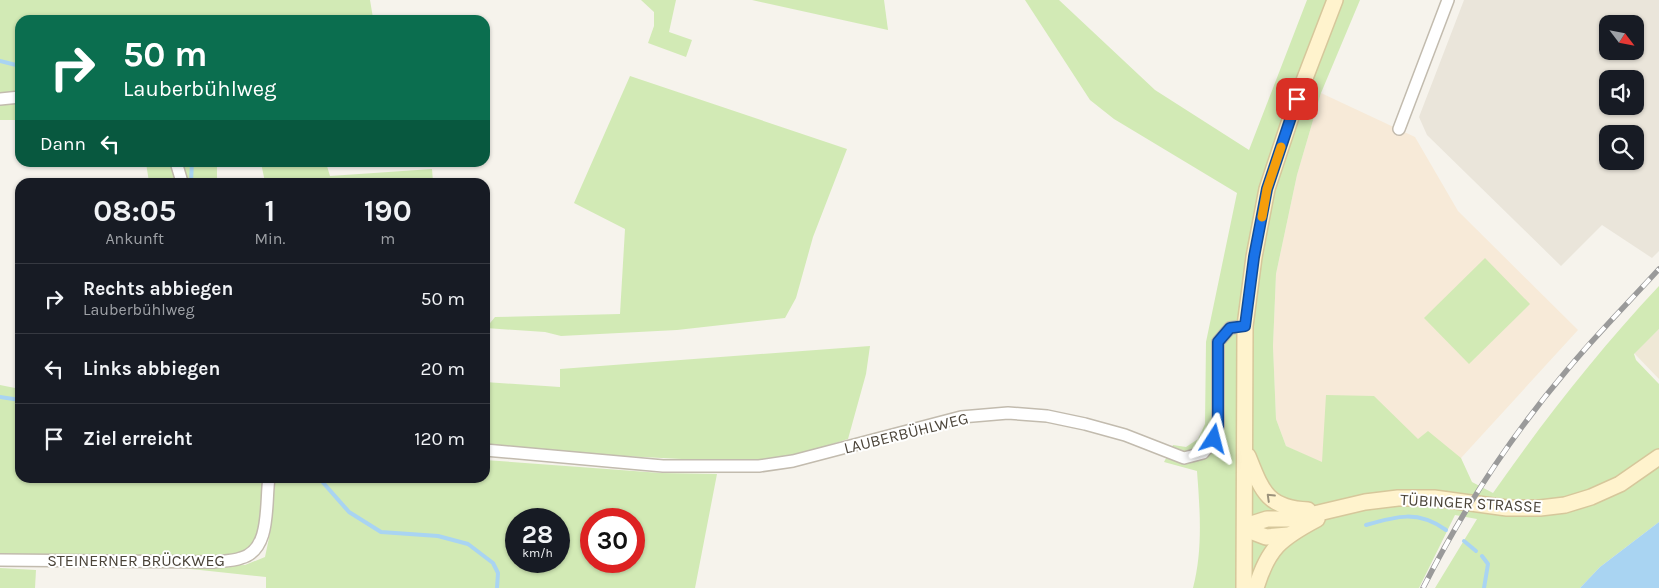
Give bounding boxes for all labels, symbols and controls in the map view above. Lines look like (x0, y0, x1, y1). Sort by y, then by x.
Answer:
north arrow (1599, 15, 1644, 60)
map controls (1599, 15, 1644, 170)
text: 50 m (123, 34, 208, 75)
icon: right (40, 35, 105, 100)
button: sound (1599, 70, 1644, 115)
text: Lauberbühlweg (123, 76, 276, 102)
pin (1276, 78, 1318, 120)
icon: arrive (1283, 85, 1311, 113)
button: search (1599, 125, 1644, 170)
icon: left (96, 130, 124, 158)
text: Dann (40, 133, 86, 155)
text: 08:05 (93, 193, 176, 229)
text: 1 (265, 193, 275, 229)
text: 190 (364, 193, 412, 229)
text: Ankunft (105, 229, 164, 248)
text: Min. (255, 229, 285, 248)
text: m (380, 229, 395, 248)
text: Rechts abbiegen (83, 278, 233, 300)
icon: right (40, 285, 68, 313)
text: 50 m (421, 288, 465, 310)
text: Lauberbühlweg (83, 300, 195, 319)
icon: left (40, 355, 68, 383)
text: Links abbiegen (83, 358, 220, 380)
text: 20 m (420, 358, 465, 380)
street label: LAUBERBÜHLWEG (842, 408, 970, 458)
position arrow (1187, 412, 1239, 464)
icon: arrive (40, 425, 68, 453)
text: Ziel erreicht (83, 428, 193, 450)
text: 120 m (414, 428, 465, 450)
street label: TÜBINGER STRASSE (1400, 490, 1542, 516)
one-way arrow (1267, 494, 1276, 503)
speed limit sign: 30 (580, 508, 645, 573)
text: 28 (522, 520, 553, 549)
text: km/h (522, 546, 553, 560)
street label: STEINERNER BRÜCKWEG (47, 551, 225, 570)

